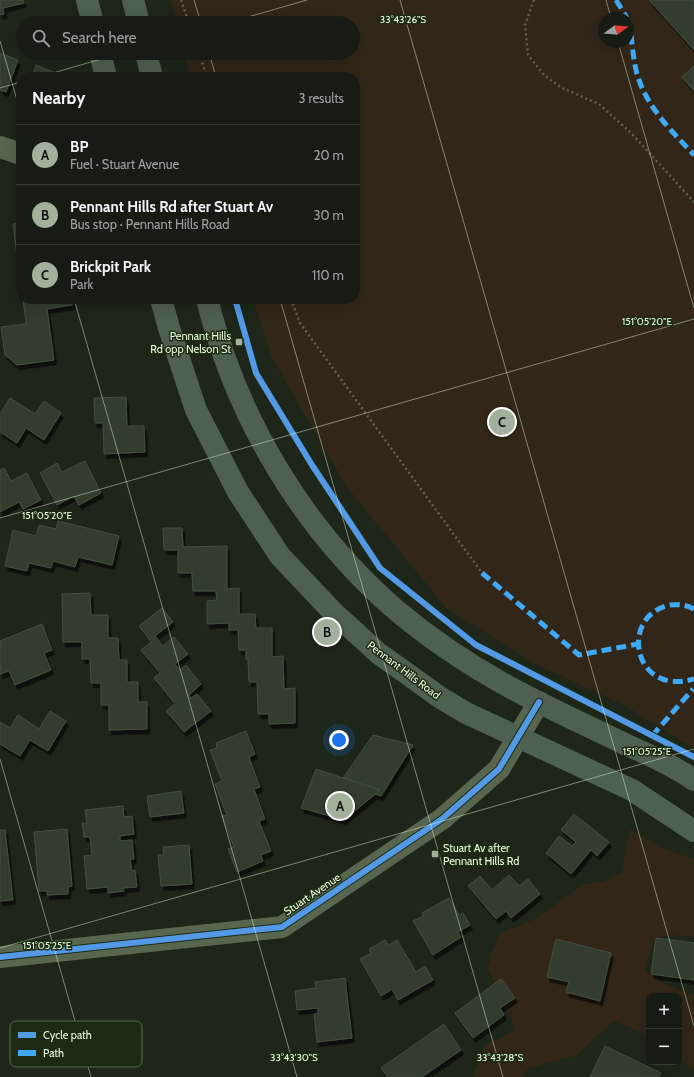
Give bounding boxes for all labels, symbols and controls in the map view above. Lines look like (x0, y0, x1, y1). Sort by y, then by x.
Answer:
north arrow (598, 12, 634, 48)
text: 33°43'26"S (380, 13, 426, 26)
search box (16, 16, 360, 60)
icon: search (30, 27, 52, 49)
text: Search here (62, 29, 137, 47)
text: Nearby (32, 88, 85, 108)
text: 3 results (298, 90, 344, 106)
text: BP (70, 138, 88, 156)
text: A (41, 147, 49, 163)
text: 20 m (314, 147, 344, 163)
text: Fuel · Stuart Avenue (70, 156, 179, 172)
text: Pennant Hills Rd after Stuart Av (70, 198, 273, 216)
text: B (41, 207, 49, 223)
text: 30 m (314, 207, 344, 223)
text: Bus stop · Pennant Hills Road (70, 216, 229, 232)
text: Brickpit Park (70, 258, 151, 276)
text: C (41, 267, 49, 283)
text: 110 m (312, 267, 344, 283)
text: Park (70, 276, 93, 292)
text: 151°05'20"E (622, 315, 672, 328)
place label: Pennant Hills Rd opp Nelson St (150, 329, 231, 356)
marker: Pennant Hills Rd opp Nelson St (234, 337, 244, 347)
pin: C (489, 407, 515, 437)
text: 151°05'20"E (22, 509, 72, 522)
pin: B (314, 617, 340, 647)
street label: Pennant Hills Road (365, 638, 443, 702)
your location (329, 730, 349, 750)
text: 151°05'25"E (623, 745, 672, 758)
pin: A (327, 791, 353, 821)
place label: Stuart Av after Pennant Hills Rd (443, 841, 519, 868)
marker: Stuart Av after Pennant Hills Rd (430, 849, 440, 859)
street label: Stuart Avenue (281, 870, 343, 918)
text: 151°05'25"E (23, 939, 72, 952)
map controls (646, 993, 682, 1065)
button: + (646, 993, 682, 1029)
legend (10, 1021, 142, 1067)
text: Cycle path (43, 1028, 92, 1042)
button: − (646, 1029, 682, 1065)
text: Path (43, 1046, 64, 1060)
text: 33°43'30"S (270, 1051, 318, 1064)
text: 33°43'28"S (477, 1051, 524, 1064)

